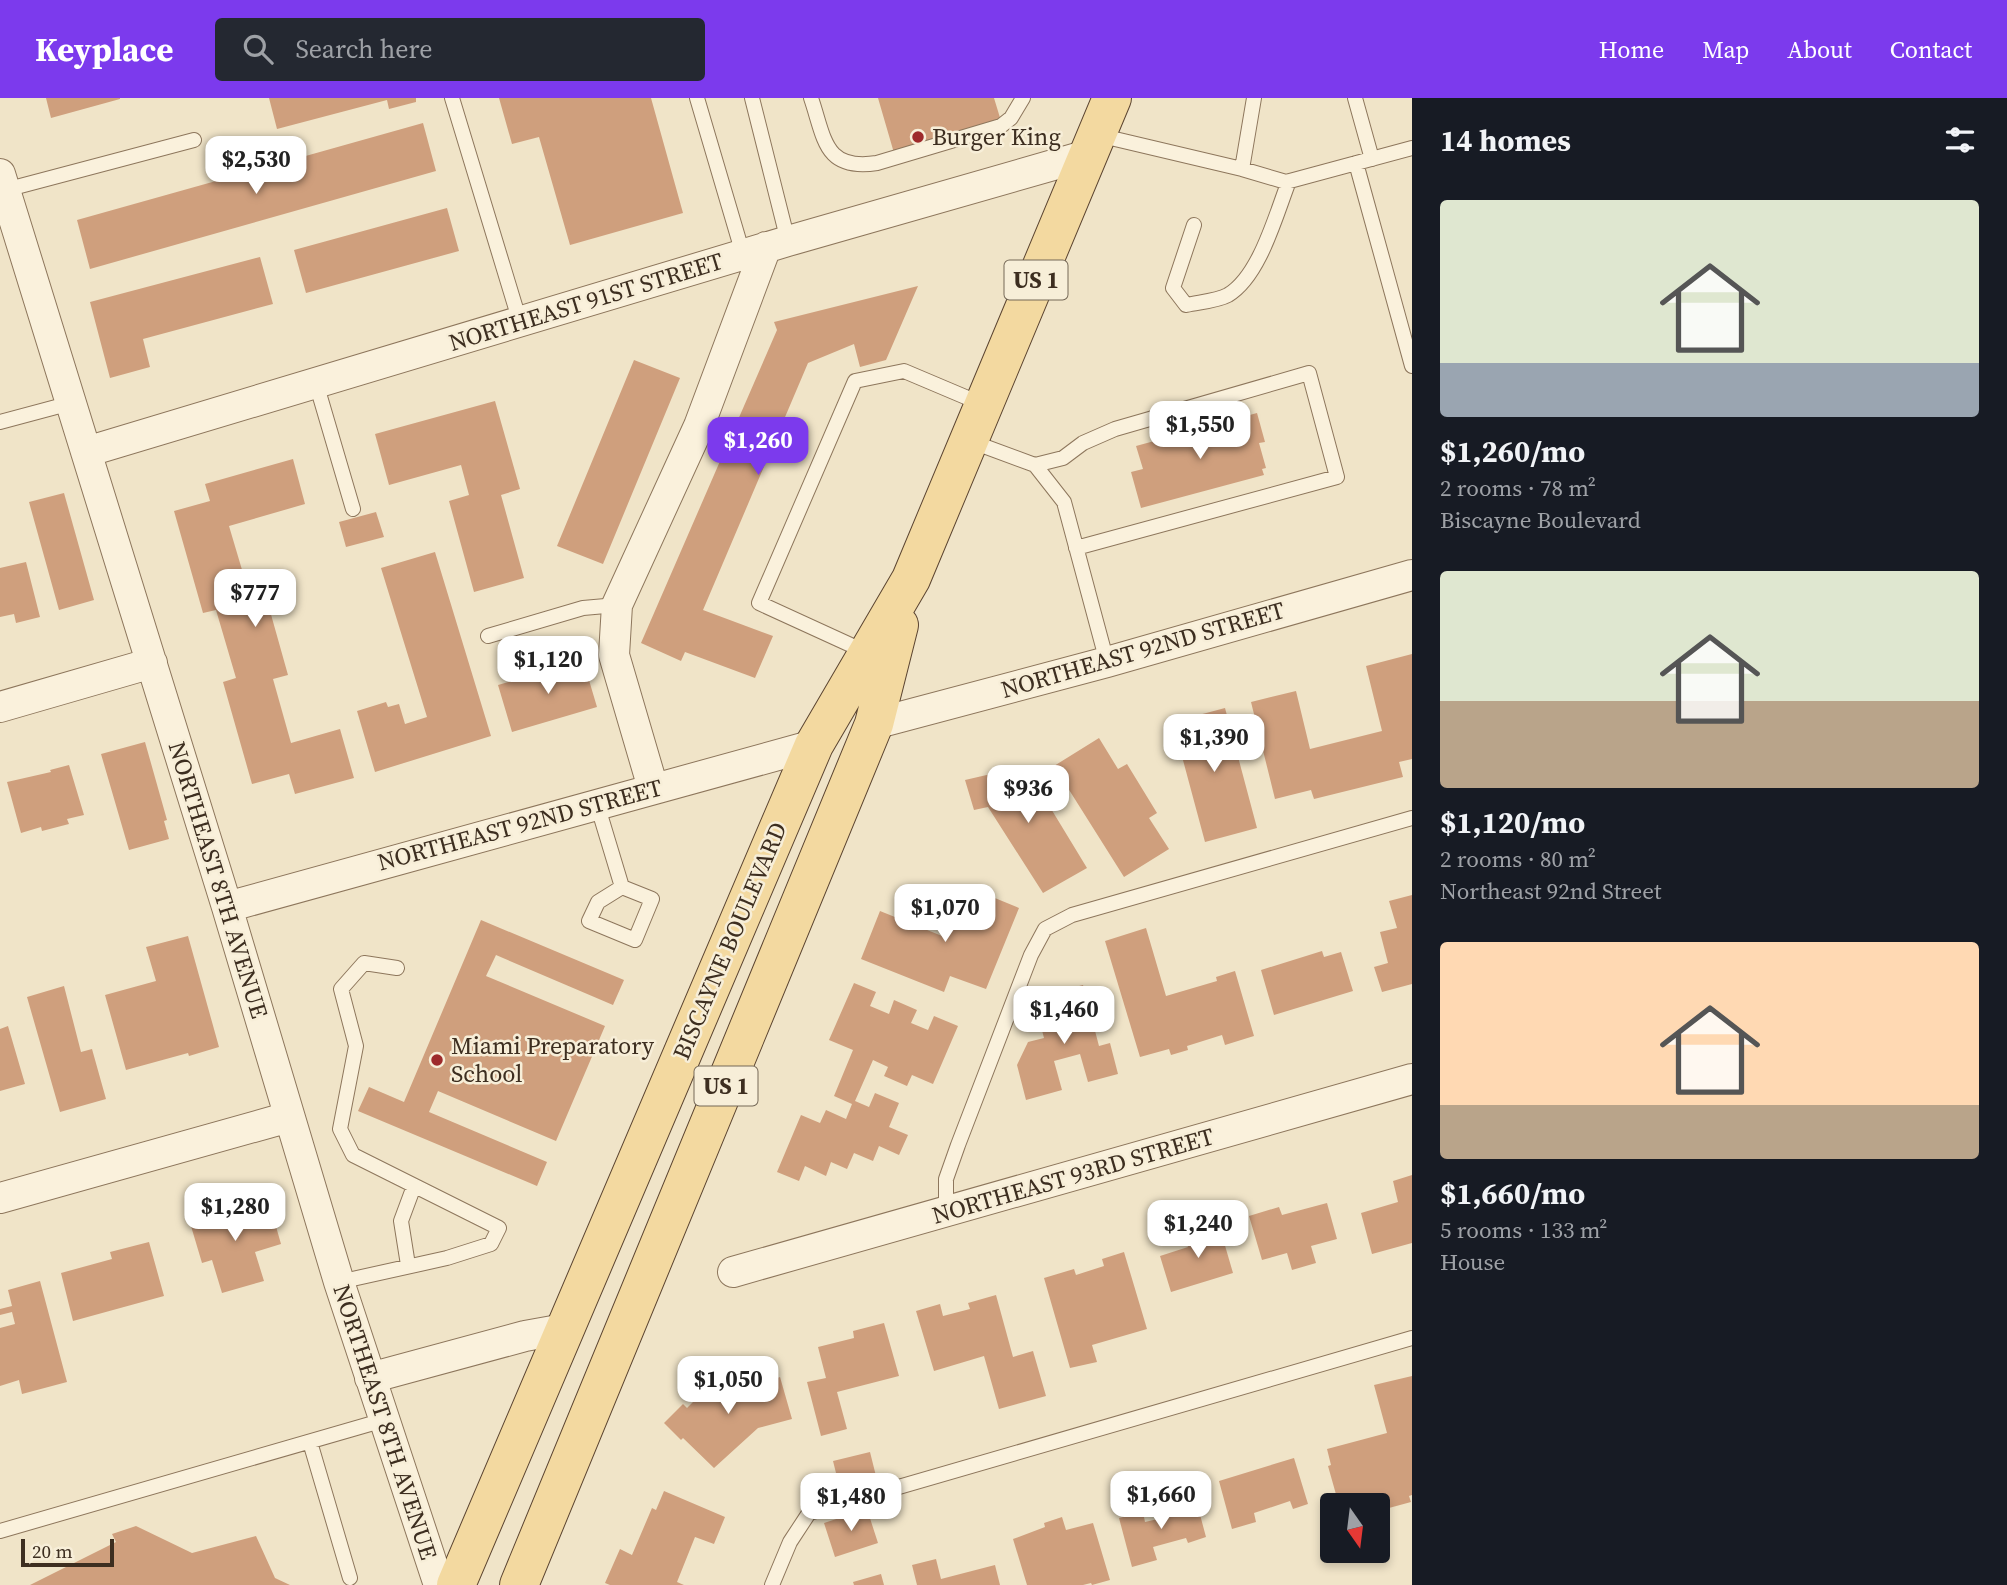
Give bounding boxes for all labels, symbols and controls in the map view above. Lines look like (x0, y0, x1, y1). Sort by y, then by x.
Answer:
search box (215, 18, 705, 81)
text: Keyplace (35, 27, 173, 72)
icon: search (239, 30, 277, 68)
text: Search here (295, 31, 433, 67)
text: Home (1599, 33, 1664, 66)
text: Map (1702, 33, 1749, 66)
text: About (1787, 33, 1852, 66)
text: Contact (1890, 33, 1972, 66)
place label: Burger King (932, 120, 1061, 153)
text: 14 homes (1440, 120, 1571, 161)
icon: filters (1941, 121, 1979, 159)
marker: Burger King (910, 129, 926, 145)
pin: $2,530 (199, 136, 313, 196)
text: $2,530 (221, 143, 291, 175)
street label: NORTHEAST 91ST STREET (445, 244, 728, 359)
icon: home (1647, 245, 1773, 371)
road number: US 1 (1004, 260, 1068, 300)
pin: $1,550 (1143, 402, 1257, 461)
text: $1,550 (1165, 408, 1235, 440)
pin: $1,260 (701, 418, 815, 477)
text: $1,260 (723, 424, 793, 456)
text: $1,260/mo (1440, 431, 1585, 472)
text: 2 rooms · 78 m² (1440, 472, 1596, 504)
text: Biscayne Boulevard (1440, 504, 1641, 536)
pin: $777 (214, 570, 296, 629)
text: $777 (230, 576, 280, 608)
street label: NORTHEAST 92ND STREET (997, 593, 1289, 706)
icon: home (1647, 616, 1773, 742)
pin: $1,120 (491, 636, 605, 696)
text: $1,120 (513, 643, 583, 675)
pin: $1,390 (1157, 714, 1271, 774)
text: $1,390 (1179, 721, 1249, 753)
street label: NORTHEAST 8TH AVENUE (161, 738, 276, 1022)
pin: $936 (987, 766, 1069, 825)
street label: NORTHEAST 92ND STREET (374, 770, 666, 878)
text: $936 (1003, 772, 1053, 804)
text: $1,120/mo (1440, 802, 1585, 843)
street label: BISCAYNE BOULEVARD (664, 817, 795, 1065)
text: 2 rooms · 80 m² (1440, 843, 1596, 875)
text: Northeast 92nd Street (1440, 875, 1662, 907)
pin: $1,070 (888, 884, 1002, 944)
text: $1,070 (910, 891, 980, 923)
pin: $1,460 (1007, 986, 1121, 1046)
icon: home (1647, 987, 1773, 1113)
text: $1,460 (1029, 993, 1099, 1025)
place label: Miami Preparatory School (451, 1029, 655, 1090)
marker: Miami Preparatory School (429, 1052, 445, 1068)
road number: US 1 (694, 1066, 758, 1105)
street label: NORTHEAST 93RD STREET (928, 1119, 1218, 1232)
text: $1,660/mo (1440, 1173, 1585, 1214)
pin: $1,280 (178, 1184, 292, 1243)
text: $1,280 (200, 1190, 270, 1222)
pin: $1,240 (1141, 1200, 1255, 1260)
text: $1,240 (1163, 1207, 1233, 1239)
text: 5 rooms · 133 m² (1440, 1214, 1607, 1246)
text: House (1440, 1246, 1505, 1278)
street label: NORTHEAST 8TH AVENUE (325, 1280, 446, 1564)
pin: $1,050 (671, 1356, 785, 1416)
text: $1,050 (693, 1363, 763, 1395)
pin: $1,660 (1104, 1472, 1218, 1531)
pin: $1,480 (794, 1474, 908, 1533)
text: $1,660 (1126, 1478, 1196, 1510)
text: $1,480 (816, 1480, 886, 1512)
north arrow (1320, 1493, 1390, 1563)
map controls (1320, 1493, 1390, 1563)
scale bar (21, 1536, 114, 1568)
text: 20 m (32, 1538, 73, 1564)

